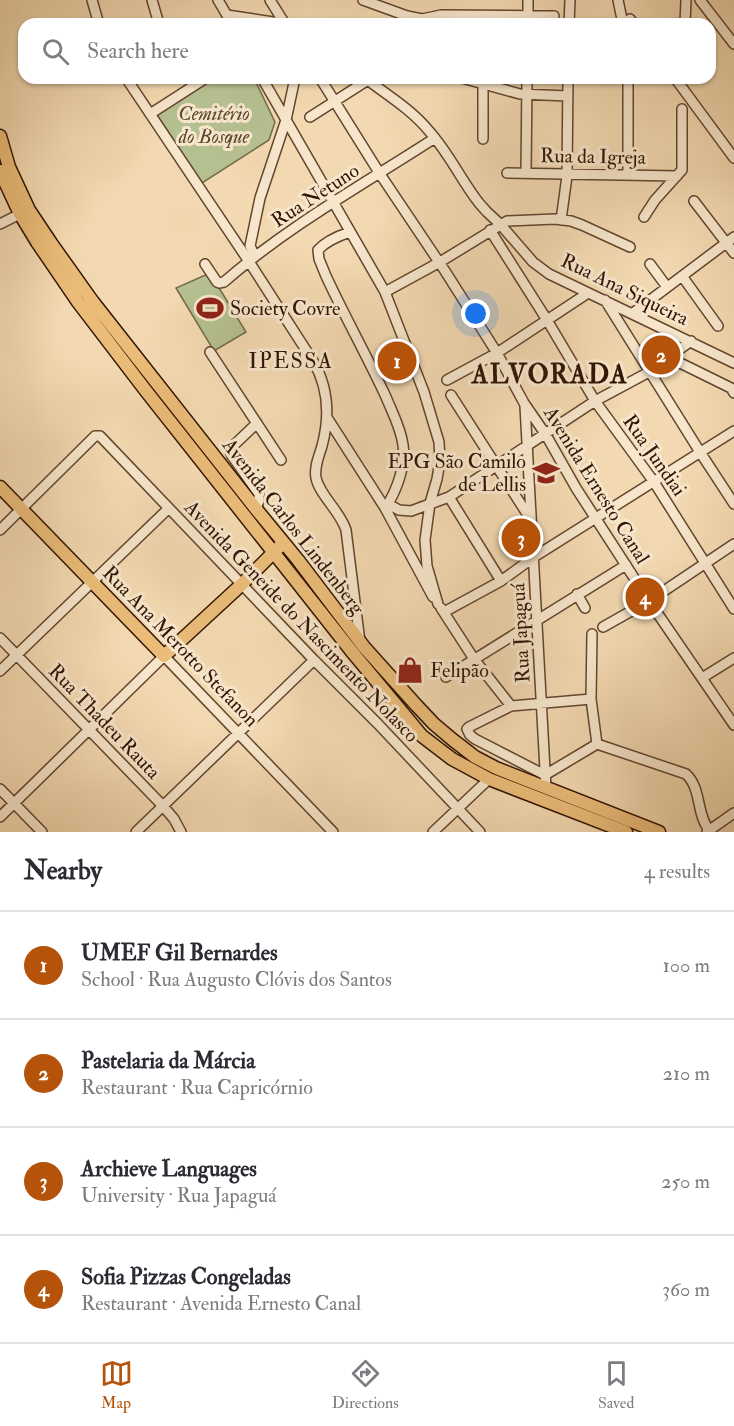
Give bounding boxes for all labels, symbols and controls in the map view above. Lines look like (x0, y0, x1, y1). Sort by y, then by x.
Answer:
search box (18, 18, 716, 84)
icon: search (39, 35, 72, 68)
text: Search here (87, 37, 189, 65)
park label: Cemitério do Bosque (178, 101, 250, 149)
street label: Rua da Igreja (540, 143, 647, 170)
street label: Rua Netuno (267, 158, 364, 233)
street label: Rua Ana Siqueira (557, 248, 693, 331)
sports icon: Society Covre (195, 293, 225, 323)
place label: Society Covre (230, 296, 340, 321)
your location (461, 299, 490, 328)
pin: 2 (642, 332, 680, 378)
pin: 1 (378, 338, 416, 384)
district label: IPESSA (248, 347, 334, 375)
district label: ALVORADA (471, 359, 628, 391)
street label: Avenida Ernesto Canal (538, 401, 655, 569)
street label: Rua Jundiai (617, 410, 692, 501)
street label: Avenida Carlos Lindenberg (216, 432, 371, 620)
place label: EPG São Camilo de Lellis (387, 449, 526, 497)
school or university icon: EPG São Camilo de Lellis (531, 458, 561, 488)
street label: Avenida Geneide do Nascimento Nolasco (178, 494, 424, 748)
pin: 3 (502, 516, 540, 560)
street label: Rua Ana Merotto Stefanon (97, 561, 264, 732)
pin: 4 (626, 574, 664, 620)
street label: Rua Japaguá (505, 582, 537, 683)
shop icon: Felipão (395, 655, 425, 685)
street label: Rua Thadeu Rauta (43, 658, 167, 785)
place label: Felipão (430, 658, 489, 684)
text: Nearby (24, 855, 102, 887)
text: 4 results (644, 859, 710, 884)
text: UMEF Gil Bernardes (81, 939, 277, 967)
text: 1 (40, 953, 47, 978)
text: 100 m (663, 953, 710, 978)
text: School · Rua Augusto Clóvis dos Santos (81, 967, 392, 992)
text: Pastelaria da Márcia (81, 1047, 255, 1075)
text: 2 (38, 1061, 49, 1086)
text: 210 m (663, 1061, 710, 1086)
text: Restaurant · Rua Capricórnio (81, 1075, 313, 1100)
text: Archieve Languages (81, 1155, 257, 1183)
text: 3 (40, 1169, 47, 1194)
text: 250 m (661, 1169, 710, 1194)
text: University · Rua Japaguá (81, 1183, 276, 1208)
text: Sofia Pizzas Congeladas (81, 1263, 291, 1291)
text: 4 (38, 1277, 49, 1302)
text: 360 m (662, 1277, 710, 1302)
text: Restaurant · Avenida Ernesto Canal (81, 1291, 361, 1316)
tab: Map (100, 1357, 133, 1413)
tab: Directions (332, 1357, 399, 1413)
tab: Saved (598, 1357, 634, 1413)

